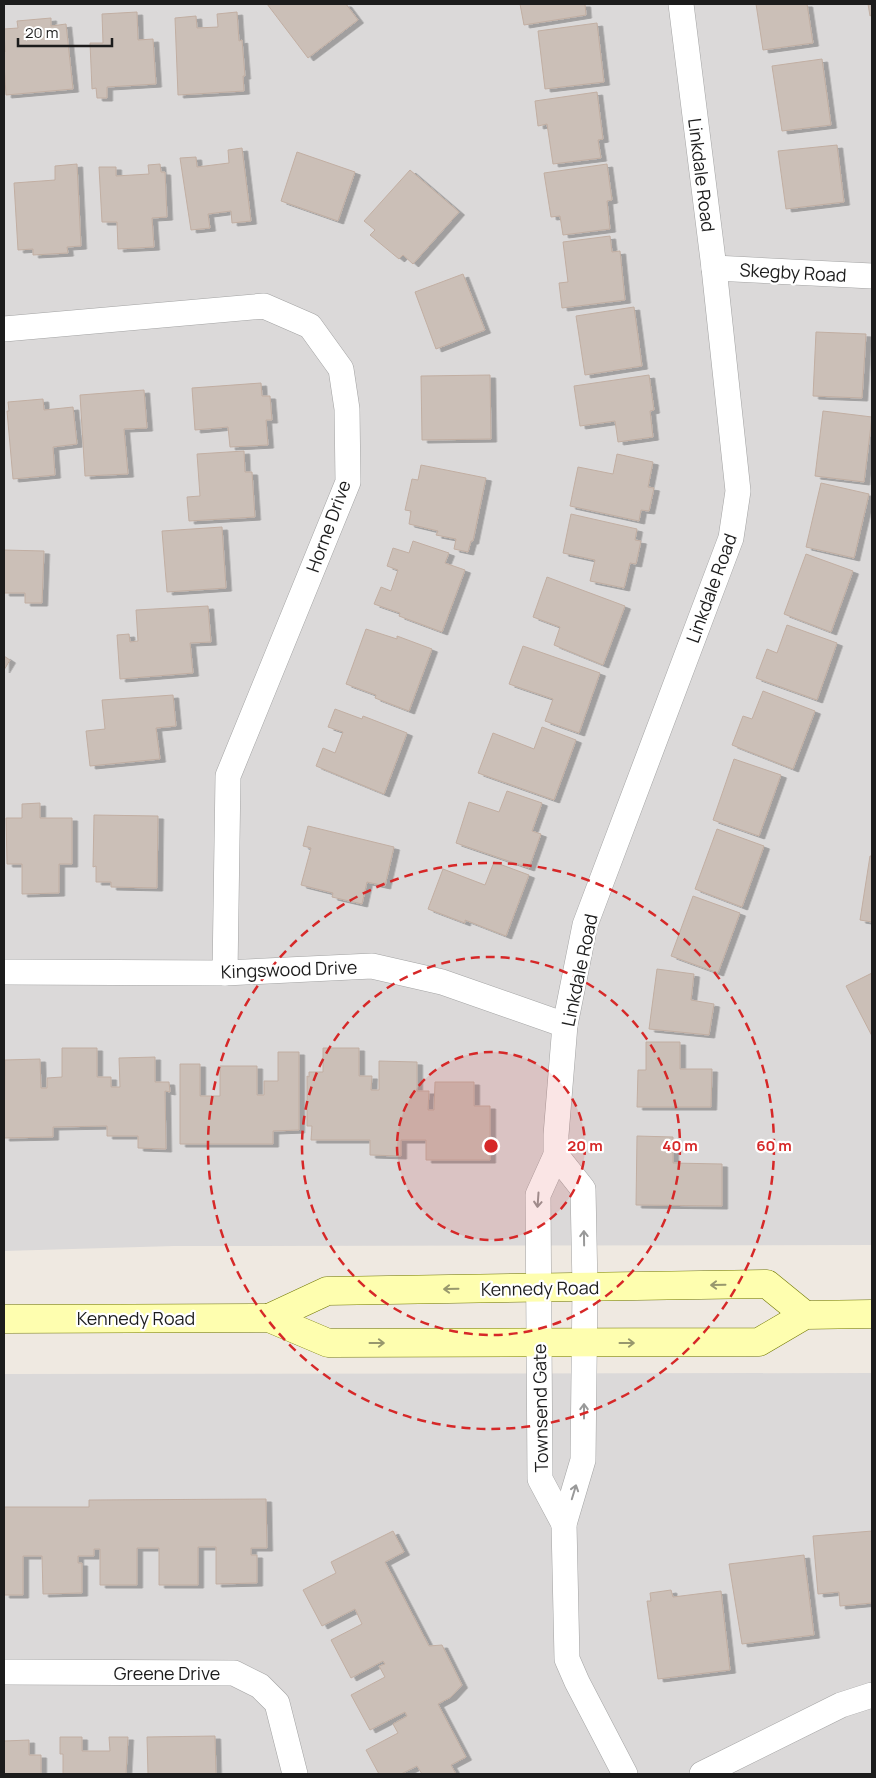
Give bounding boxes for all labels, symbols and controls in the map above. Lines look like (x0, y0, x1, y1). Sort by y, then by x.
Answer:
scale bar (18, 15, 111, 47)
text: 20 m (25, 22, 58, 43)
street label: Linkdale Road (683, 117, 721, 233)
street label: Skegby Road (739, 257, 847, 287)
street label: Horne Drive (300, 477, 356, 575)
street label: Linkdale Road (680, 530, 742, 646)
street label: Linkdale Road (555, 912, 603, 1028)
street label: Kingswood Drive (220, 955, 358, 983)
text: 20 m (567, 1135, 603, 1156)
text: 40 m (662, 1135, 698, 1156)
text: 60 m (756, 1135, 792, 1156)
centre of rings (482, 1137, 500, 1155)
one-way arrow (534, 1192, 543, 1208)
one-way arrow (579, 1231, 589, 1247)
street label: Kennedy Road (481, 1275, 599, 1301)
one-way arrow (710, 1280, 726, 1290)
one-way arrow (443, 1284, 459, 1294)
street label: Kennedy Road (77, 1306, 195, 1330)
one-way arrow (368, 1338, 385, 1348)
one-way arrow (618, 1338, 635, 1348)
street label: Townsend Gate (527, 1343, 553, 1473)
one-way arrow (579, 1404, 589, 1420)
one-way arrow (569, 1484, 579, 1500)
street label: Greene Drive (114, 1661, 220, 1685)

